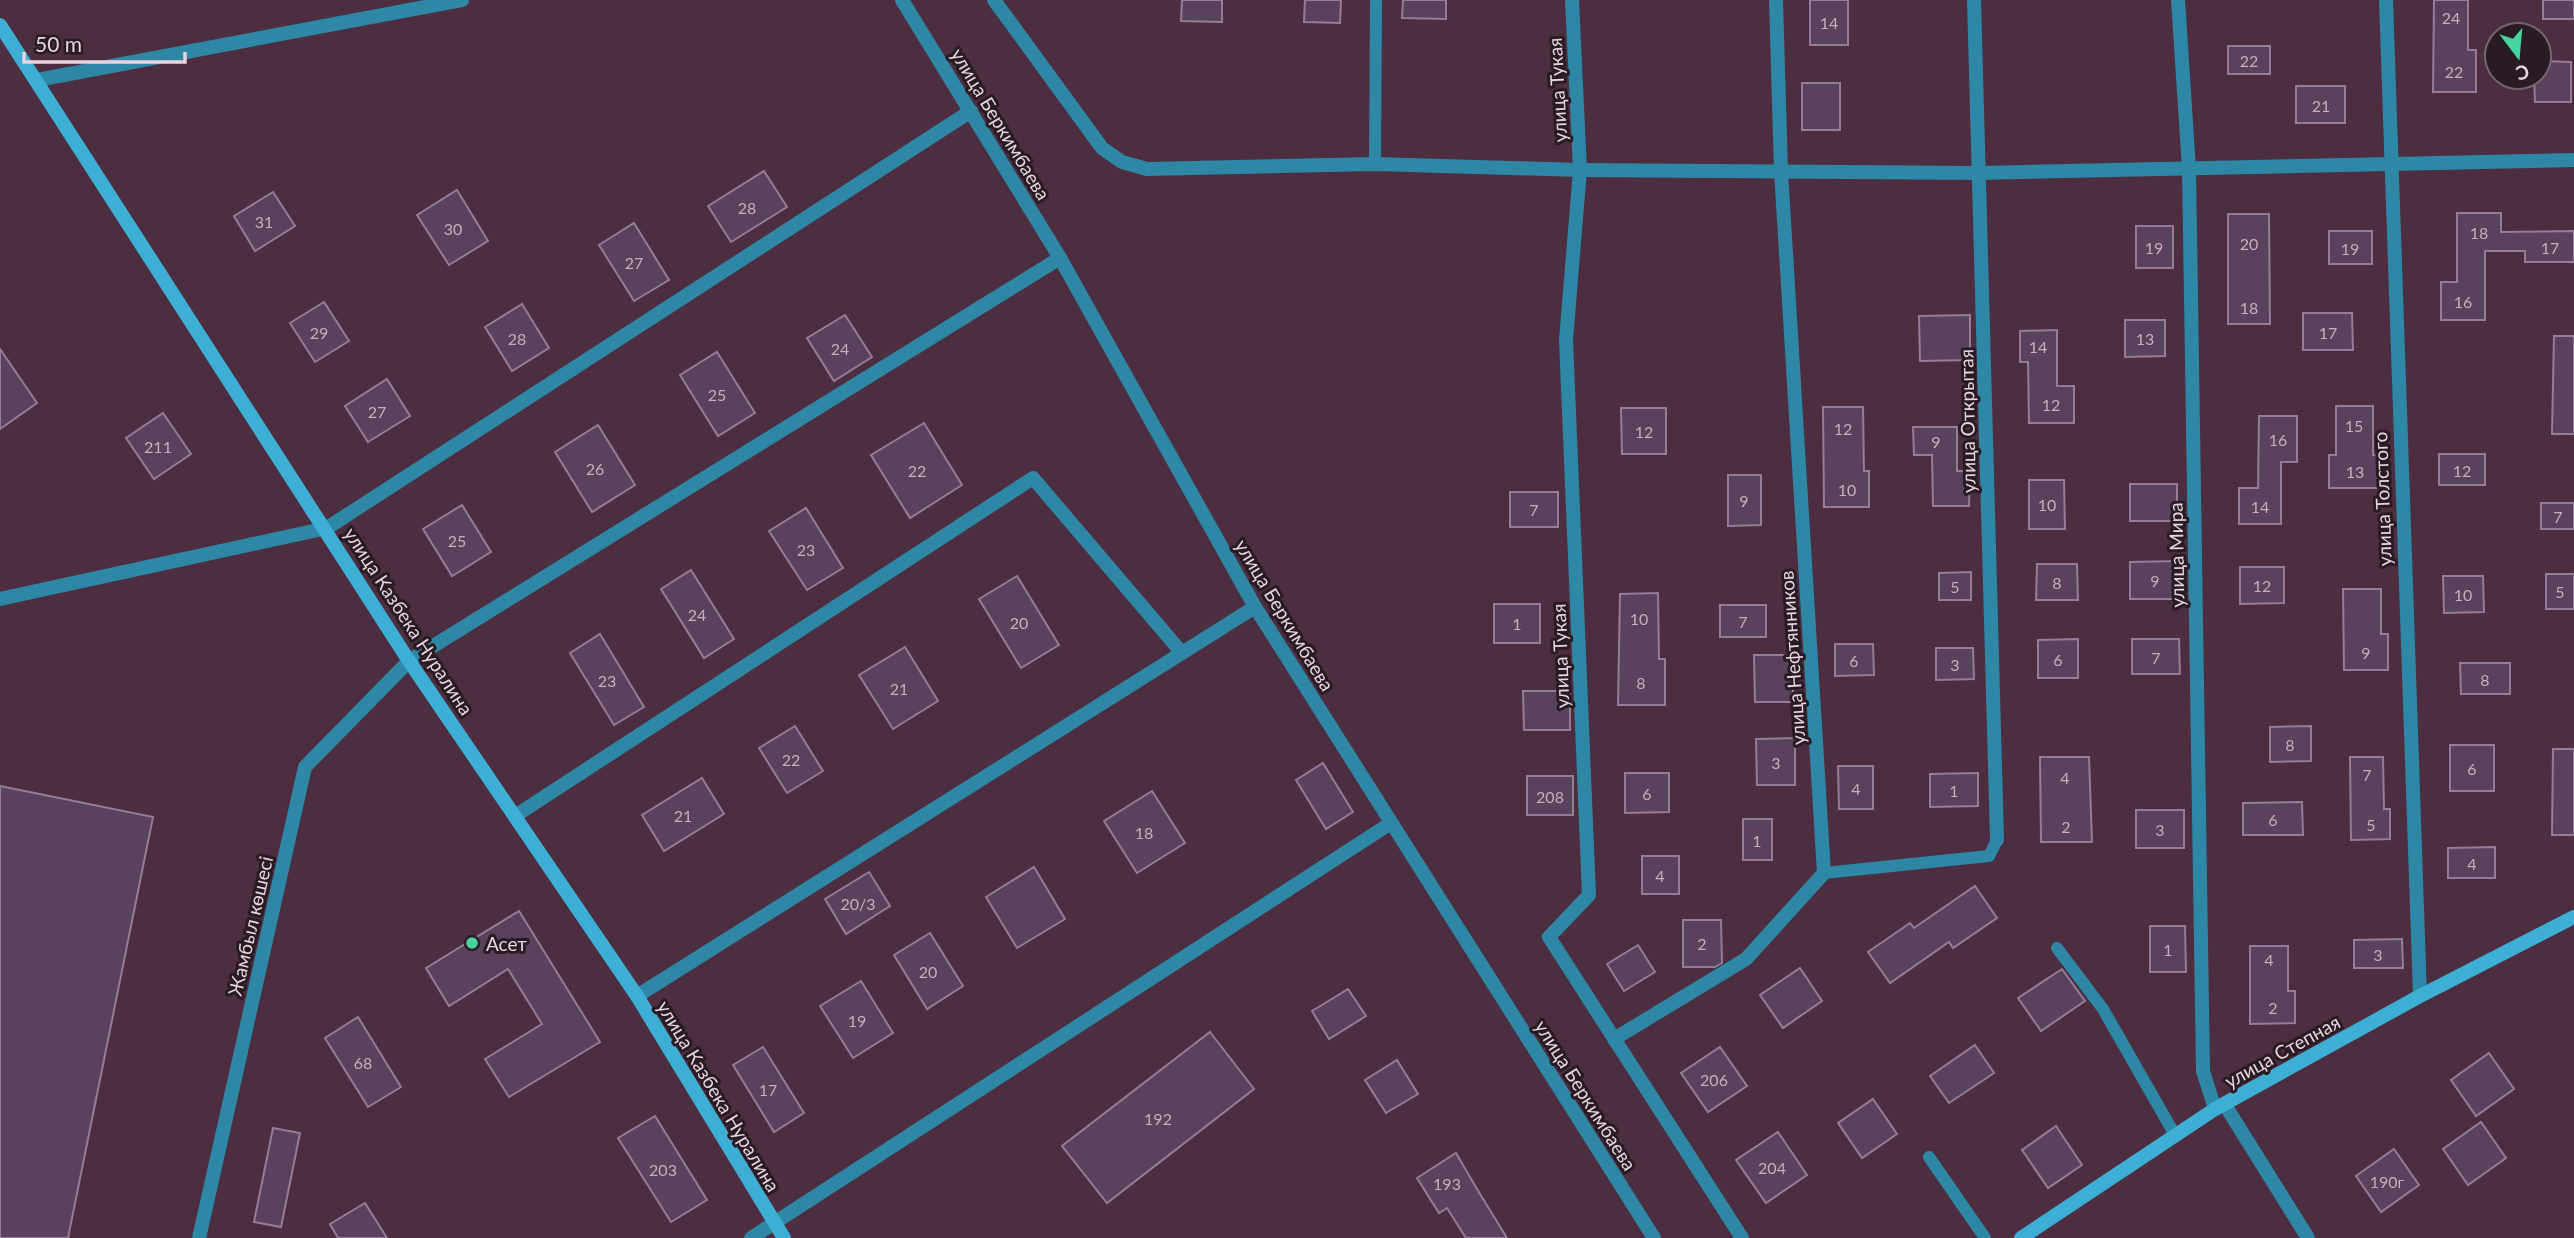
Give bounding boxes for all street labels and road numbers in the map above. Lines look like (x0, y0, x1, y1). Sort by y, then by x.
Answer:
street label: улица Тукая (1543, 37, 1571, 143)
street label: улица Беркимбаева (947, 44, 1055, 204)
street label: улица Открытая (1954, 349, 1980, 493)
street label: улица Толстого (2368, 431, 2396, 567)
street label: улица Мира (2164, 502, 2188, 608)
street label: улица Казбека Нуралина (340, 523, 478, 719)
street label: улица Беркимбаева (1231, 535, 1339, 695)
street label: улица Нефтянников (1774, 570, 1810, 746)
street label: улица Тукая (1547, 603, 1573, 709)
street label: Жамбыл көшесі (223, 854, 277, 998)
street label: улица Казбека Нуралина (653, 996, 785, 1196)
street label: улица Степная (2220, 1010, 2344, 1092)
street label: улица Беркимбаева (1530, 1016, 1642, 1174)

